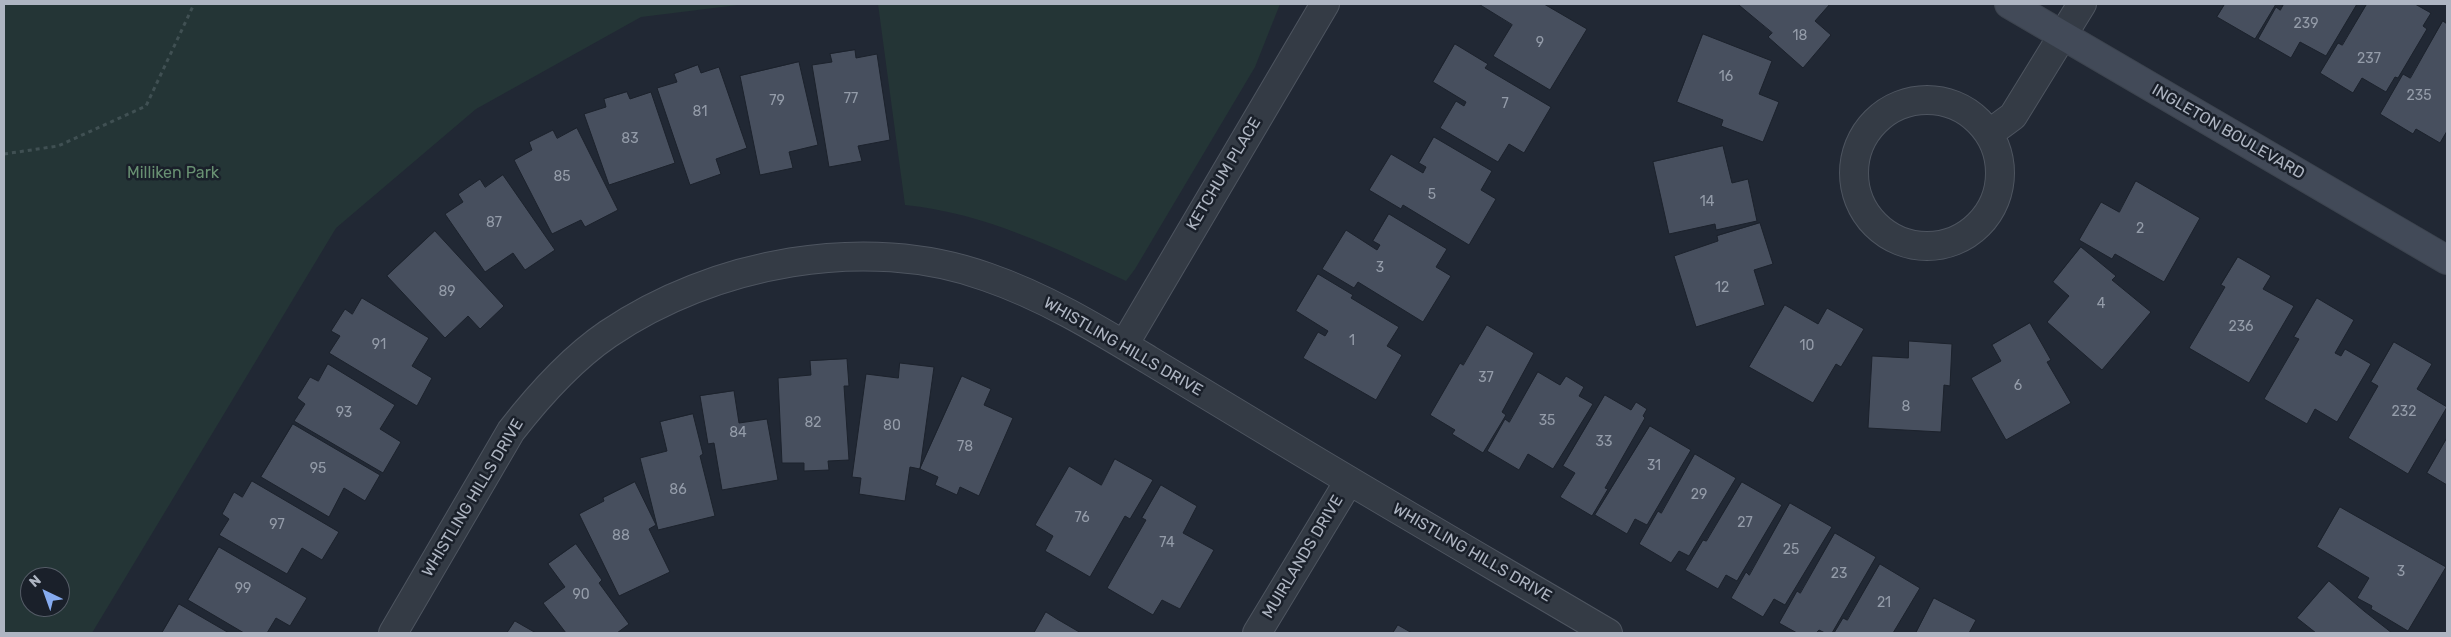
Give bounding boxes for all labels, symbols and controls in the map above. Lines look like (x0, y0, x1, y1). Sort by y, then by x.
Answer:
house number: 239 (2294, 16, 2318, 32)
house number: 18 (1793, 28, 1807, 44)
house number: 9 (1536, 35, 1544, 51)
house number: 237 (2357, 51, 2381, 67)
house number: 16 (1719, 69, 1733, 85)
street label: INGLETON BOULEVARD (2148, 80, 2308, 184)
house number: 235 (2407, 88, 2431, 104)
house number: 77 (844, 91, 858, 107)
house number: 79 (769, 93, 785, 109)
house number: 7 (1501, 96, 1509, 112)
house number: 81 (693, 104, 707, 120)
street label: KETCHUM PLACE (1183, 114, 1265, 234)
house number: 83 (621, 131, 639, 147)
park label: Milliken Park (127, 163, 219, 183)
house number: 85 (553, 169, 571, 185)
house number: 5 (1428, 187, 1436, 203)
house number: 14 (1700, 194, 1714, 210)
house number: 87 (486, 215, 502, 231)
house number: 2 (2136, 221, 2144, 237)
house number: 3 (1376, 260, 1384, 276)
house number: 12 (1715, 280, 1729, 296)
house number: 89 (438, 284, 456, 300)
street label: WHISTLING HILLS DRIVE (1040, 294, 1206, 400)
house number: 4 (2097, 296, 2105, 312)
house number: 236 (2228, 319, 2254, 335)
house number: 1 (1349, 333, 1355, 349)
house number: 91 (372, 337, 386, 353)
house number: 10 (1800, 338, 1814, 354)
house number: 37 (1478, 370, 1494, 386)
house number: 6 (2014, 378, 2022, 394)
house number: 8 (1902, 399, 1910, 415)
house number: 232 (2392, 404, 2416, 420)
house number: 93 (336, 405, 352, 421)
house number: 35 (1539, 413, 1555, 429)
house number: 82 (804, 415, 822, 431)
street label: WHISTLING HILLS DRIVE (418, 416, 528, 580)
house number: 80 (883, 418, 901, 434)
house number: 84 (729, 425, 747, 441)
house number: 33 (1596, 434, 1612, 450)
house number: 78 (957, 439, 973, 455)
house number: 31 (1647, 458, 1661, 474)
house number: 95 (310, 461, 326, 477)
house number: 86 (669, 482, 687, 498)
house number: 29 (1691, 487, 1707, 503)
street label: MUIRLANDS DRIVE (1259, 492, 1347, 622)
street label: WHISTLING HILLS DRIVE (1389, 500, 1555, 606)
house number: 76 (1074, 510, 1090, 526)
house number: 27 (1737, 515, 1753, 531)
house number: 97 (269, 517, 285, 533)
house number: 88 (612, 528, 630, 544)
house number: 74 (1159, 535, 1175, 551)
house number: 25 (1783, 542, 1799, 558)
house number: 3 (2397, 564, 2405, 580)
house number: 23 (1831, 566, 1847, 582)
north arrow (20, 567, 70, 617)
text: N (26, 572, 45, 591)
house number: 99 (235, 581, 251, 597)
house number: 90 (572, 587, 590, 603)
house number: 21 (1877, 595, 1891, 611)

